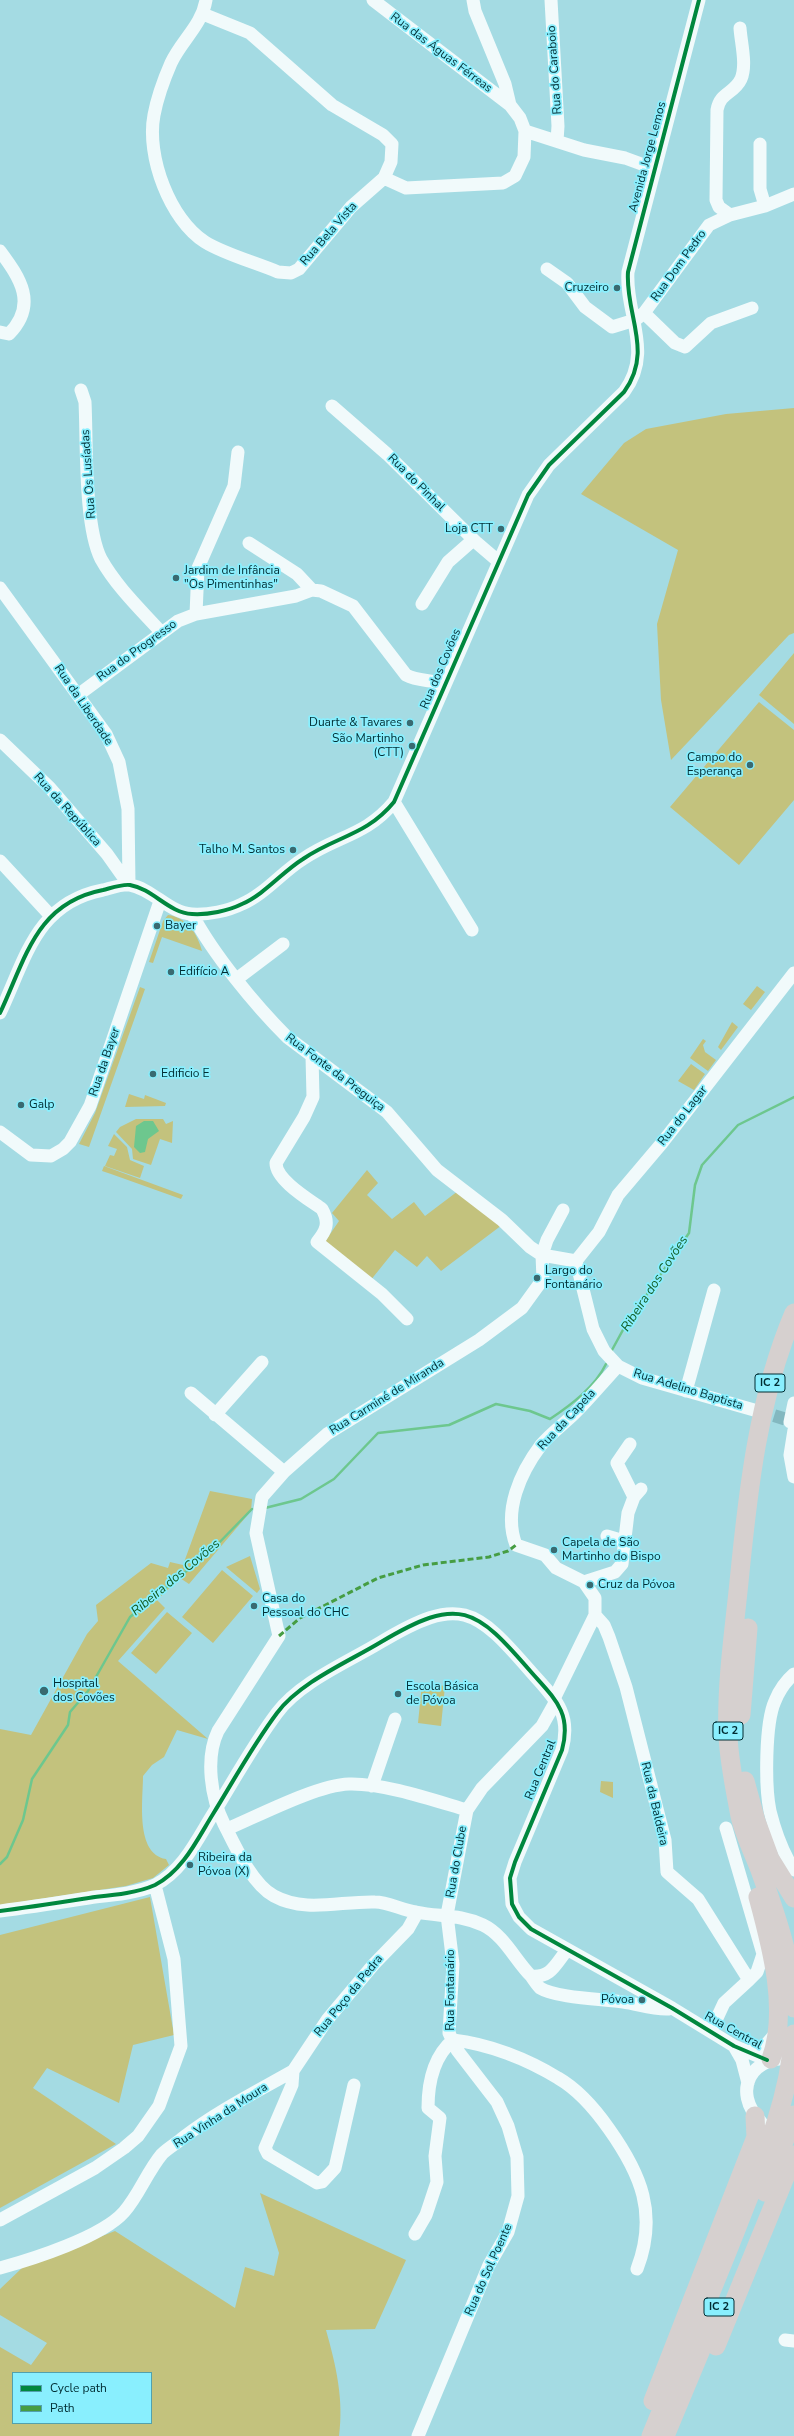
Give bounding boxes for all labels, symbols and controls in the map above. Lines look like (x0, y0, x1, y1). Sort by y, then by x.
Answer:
street label: Rua das Águas Férreas (387, 10, 495, 96)
street label: Rua do Caraboio (545, 25, 565, 115)
street label: Avenida Jorge Lemos (626, 100, 670, 214)
street label: Rua Bela Vista (298, 199, 360, 269)
street label: Rua Dom Pedro (648, 227, 710, 305)
place label: Cruzeiro (564, 281, 609, 295)
marker: Cruzeiro (612, 283, 622, 293)
street label: Rua Os Lusíadas (79, 429, 99, 519)
street label: Rua do Pinhal (384, 451, 448, 515)
place label: Loja CTT (445, 522, 493, 536)
marker: Loja CTT (496, 524, 506, 534)
place label: Jardim de Infância "Os Pimentinhas" (184, 564, 280, 592)
marker: Jardim de Infância "Os Pimentinhas" (171, 573, 181, 583)
street label: Rua do Progresso (94, 617, 180, 685)
street label: Rua dos Covões (418, 627, 464, 711)
street label: Rua da Liberdade (51, 662, 115, 748)
place label: Duarte & Tavares (309, 716, 402, 730)
marker: Duarte & Tavares (405, 718, 415, 728)
place label: São Martinho (CTT) (332, 732, 404, 760)
marker: São Martinho (CTT) (407, 741, 417, 751)
place label: Campo do Esperança (687, 751, 742, 779)
marker: Campo do Esperança (745, 760, 755, 770)
street label: Rua da República (30, 770, 104, 850)
place label: Talho M. Santos (199, 843, 285, 857)
marker: Talho M. Santos (288, 845, 298, 855)
place label: Bayer (165, 919, 196, 933)
marker: Bayer (152, 921, 162, 931)
place label: Edifício A (179, 965, 229, 979)
marker: Edifício A (166, 967, 176, 977)
street label: Rua da Bayer (87, 1026, 123, 1098)
street label: Rua Fonte da Preguiça (283, 1031, 387, 1115)
place label: Edificio E (161, 1067, 210, 1081)
marker: Edificio E (148, 1069, 158, 1079)
street label: Rua do Lagar (655, 1083, 711, 1149)
place label: Galp (29, 1098, 55, 1112)
marker: Galp (16, 1100, 26, 1110)
water label: Ribeira dos Covões (618, 1233, 692, 1335)
place label: Largo do Fontanário (545, 1264, 602, 1292)
marker: Largo do Fontanário (532, 1273, 542, 1283)
street label: Rua Carminé de Miranda (327, 1356, 447, 1438)
street label: Rua Adelino Baptista (631, 1366, 745, 1414)
road number: IC 2 (755, 1374, 785, 1392)
street label: Rua da Capela (535, 1387, 599, 1453)
water label: Ribeira dos Covões (129, 1536, 223, 1620)
place label: Capela de São Martinho do Bispo (562, 1536, 661, 1564)
marker: Capela de São Martinho do Bispo (549, 1545, 559, 1555)
place label: Cruz da Póvoa (598, 1578, 675, 1592)
marker: Cruz da Póvoa (585, 1580, 595, 1590)
place label: Casa do Pessoal do CHC (262, 1592, 349, 1620)
marker: Casa do Pessoal do CHC (249, 1601, 259, 1611)
place label: Hospital dos Covões (53, 1677, 115, 1705)
place label: Escola Básica de Póvoa (406, 1680, 479, 1708)
marker: Hospital dos Covões (38, 1685, 50, 1697)
marker: Escola Básica de Póvoa (393, 1689, 403, 1699)
road number: IC 2 (713, 1722, 743, 1740)
street label: Rua Central (522, 1738, 560, 1802)
street label: Rua da Baldeira (637, 1761, 671, 1847)
street label: Rua do Clube (444, 1825, 470, 1899)
place label: Ribeira da Póvoa (X) (198, 1851, 252, 1879)
marker: Ribeira da Póvoa (X) (185, 1860, 195, 1870)
street label: Rua Fontanário (444, 1949, 458, 2031)
street label: Rua Poço da Pedra (312, 1952, 386, 2040)
place label: Póvoa (601, 1993, 634, 2007)
marker: Póvoa (637, 1995, 647, 2005)
street label: Rua Central (702, 2009, 764, 2053)
street label: Rua Vinha da Moura (171, 2080, 271, 2152)
street label: Rua do Sol Poente (462, 2222, 516, 2318)
road number: IC 2 (704, 2298, 734, 2316)
legend (12, 2372, 152, 2424)
text: Cycle path (50, 2380, 107, 2396)
text: Path (50, 2400, 75, 2416)

